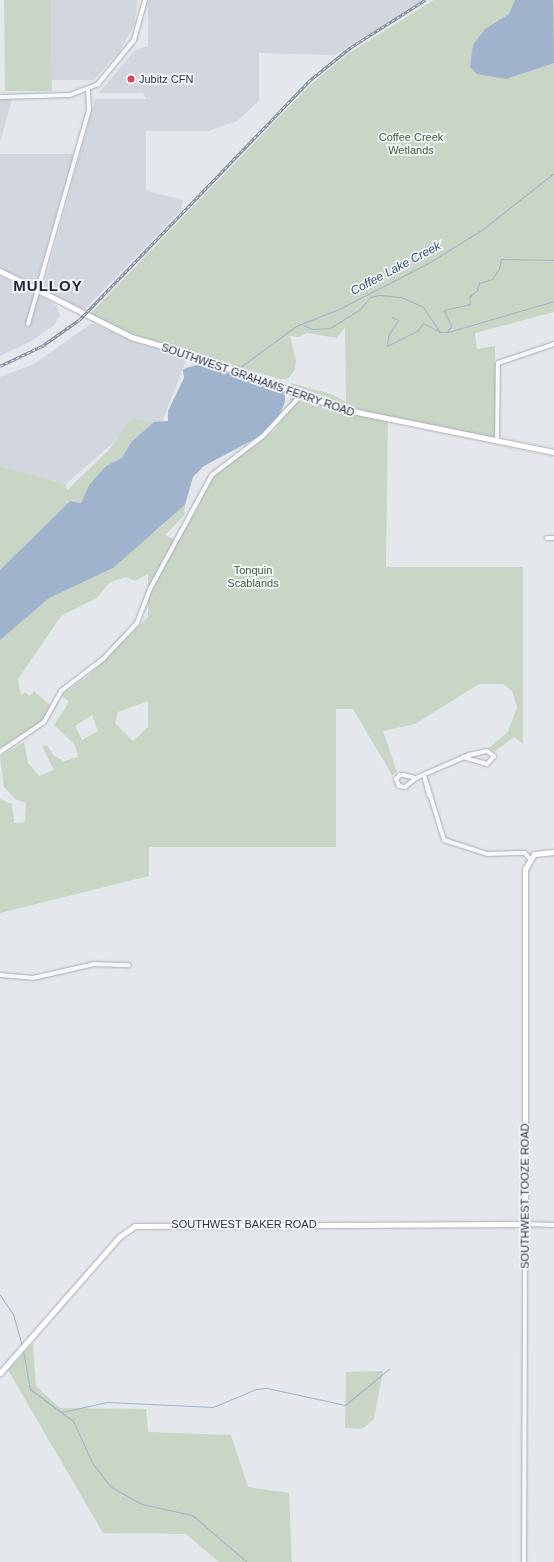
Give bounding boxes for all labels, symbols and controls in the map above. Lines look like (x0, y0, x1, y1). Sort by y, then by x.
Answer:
place label: Jubitz CFN (139, 72, 193, 86)
marker: Jubitz CFN (126, 74, 136, 84)
park label: Coffee Creek Wetlands (379, 131, 443, 157)
water label: Coffee Lake Creek (348, 239, 444, 299)
district label: MULLOY (13, 277, 83, 295)
street label: SOUTHWEST GRAHAMS FERRY ROAD (159, 341, 357, 419)
park label: Tonquin Scablands (227, 564, 279, 590)
street label: SOUTHWEST TOOZE ROAD (518, 1123, 532, 1269)
street label: SOUTHWEST BAKER ROAD (171, 1217, 317, 1231)

